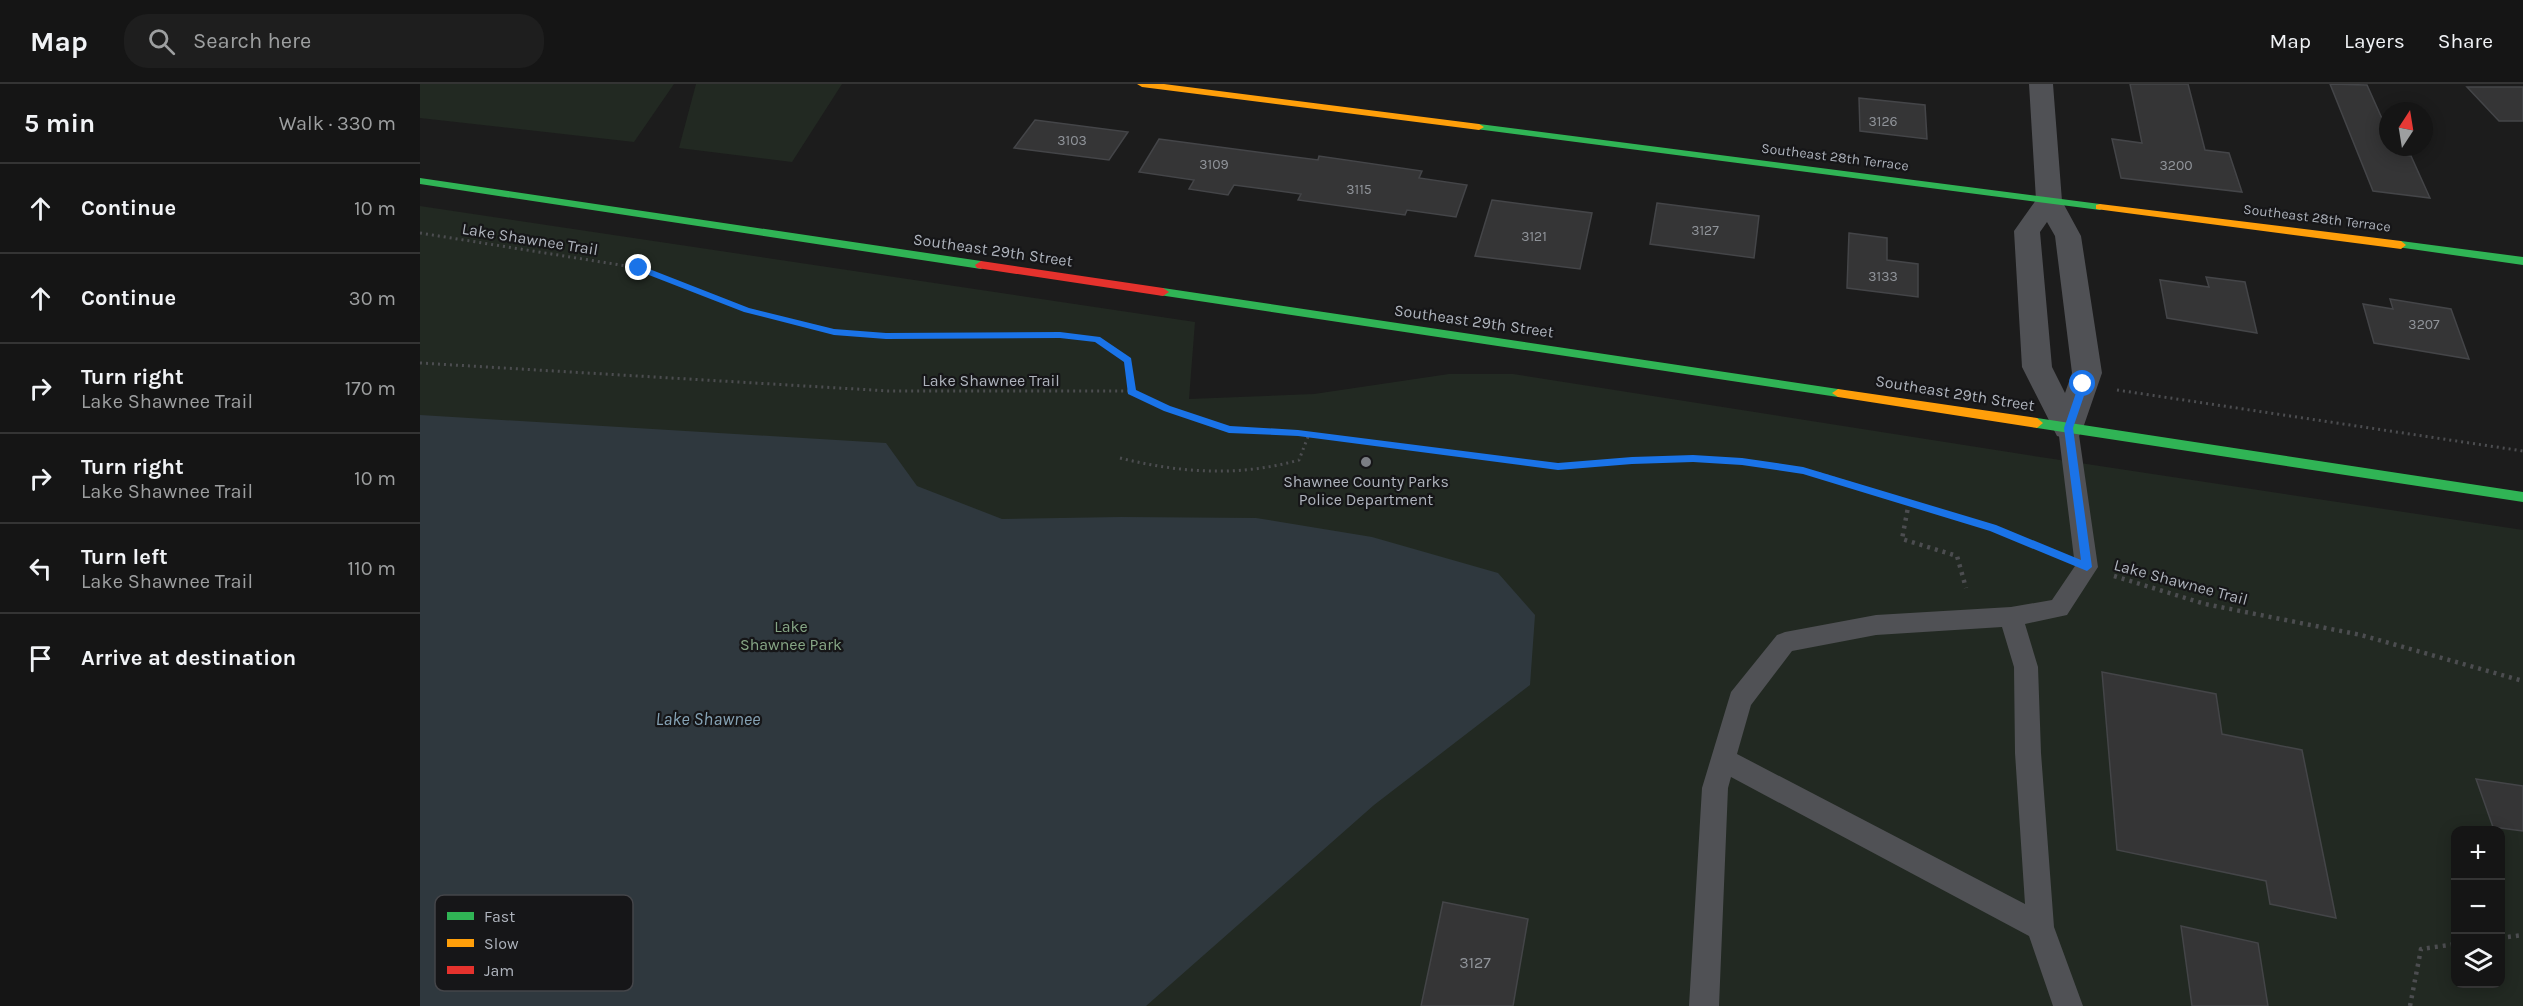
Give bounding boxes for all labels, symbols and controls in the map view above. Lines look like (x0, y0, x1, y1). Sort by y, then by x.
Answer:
search box (124, 14, 544, 68)
text: Map (30, 25, 88, 58)
icon: search (145, 25, 178, 58)
text: Search here (193, 28, 311, 54)
text: Map (2269, 29, 2311, 53)
text: Layers (2344, 29, 2405, 53)
text: Share (2438, 29, 2493, 53)
north arrow (2379, 102, 2433, 156)
text: 5 min (24, 108, 95, 139)
text: Walk · 330 m (279, 112, 396, 135)
house number: 3126 (1868, 113, 1898, 130)
house number: 3103 (1057, 132, 1087, 149)
street label: Southeast 28th Terrace (1760, 140, 1910, 174)
house number: 3109 (1199, 156, 1229, 173)
house number: 3200 (2160, 157, 2193, 174)
house number: 3115 (1346, 181, 1372, 198)
icon: ahead (24, 192, 57, 225)
text: Continue (81, 195, 176, 221)
text: 10 m (354, 197, 396, 220)
street label: Southeast 28th Terrace (2242, 201, 2392, 235)
street label: Lake Shawnee Trail (461, 219, 599, 259)
house number: 3127 (1691, 222, 1719, 239)
house number: 3121 (1521, 228, 1547, 245)
street label: Southeast 29th Street (912, 229, 1074, 271)
route end (625, 254, 651, 280)
house number: 3133 (1868, 268, 1898, 285)
icon: ahead (24, 282, 57, 315)
text: Continue (81, 285, 176, 311)
text: 30 m (349, 287, 396, 310)
street label: Southeast 29th Street (1393, 300, 1555, 342)
house number: 3207 (2408, 316, 2440, 333)
text: Turn right (81, 364, 184, 390)
route start (2069, 370, 2095, 396)
street label: Lake Shawnee Trail (922, 371, 1060, 390)
street label: Southeast 29th Street (1874, 371, 2036, 415)
icon: right (24, 372, 57, 405)
text: 170 m (345, 377, 396, 400)
text: Lake Shawnee Trail (81, 390, 253, 413)
text: Turn right (81, 454, 184, 480)
marker: Shawnee County Parks Police Department (1359, 455, 1373, 469)
icon: right (24, 462, 57, 495)
text: 10 m (354, 467, 396, 490)
place label: Shawnee County Parks Police Department (1283, 472, 1449, 509)
text: Lake Shawnee Trail (81, 480, 253, 503)
text: Turn left (81, 544, 168, 570)
icon: left (24, 552, 57, 585)
street label: Lake Shawnee Trail (2112, 555, 2250, 609)
text: 110 m (347, 557, 396, 580)
text: Lake Shawnee Trail (81, 570, 253, 593)
park label: Lake Shawnee Park (740, 617, 842, 654)
icon: arrive (24, 642, 57, 675)
text: Arrive at destination (81, 645, 296, 671)
water label: Lake Shawnee (656, 708, 760, 730)
map controls (2451, 826, 2505, 988)
button: + (2451, 826, 2505, 880)
button: − (2451, 880, 2505, 934)
legend (435, 895, 633, 991)
text: Fast (484, 907, 515, 926)
text: Slow (484, 934, 519, 953)
button: layers (2451, 934, 2505, 988)
house number: 3127 (1459, 953, 1491, 972)
text: Jam (484, 961, 514, 980)

